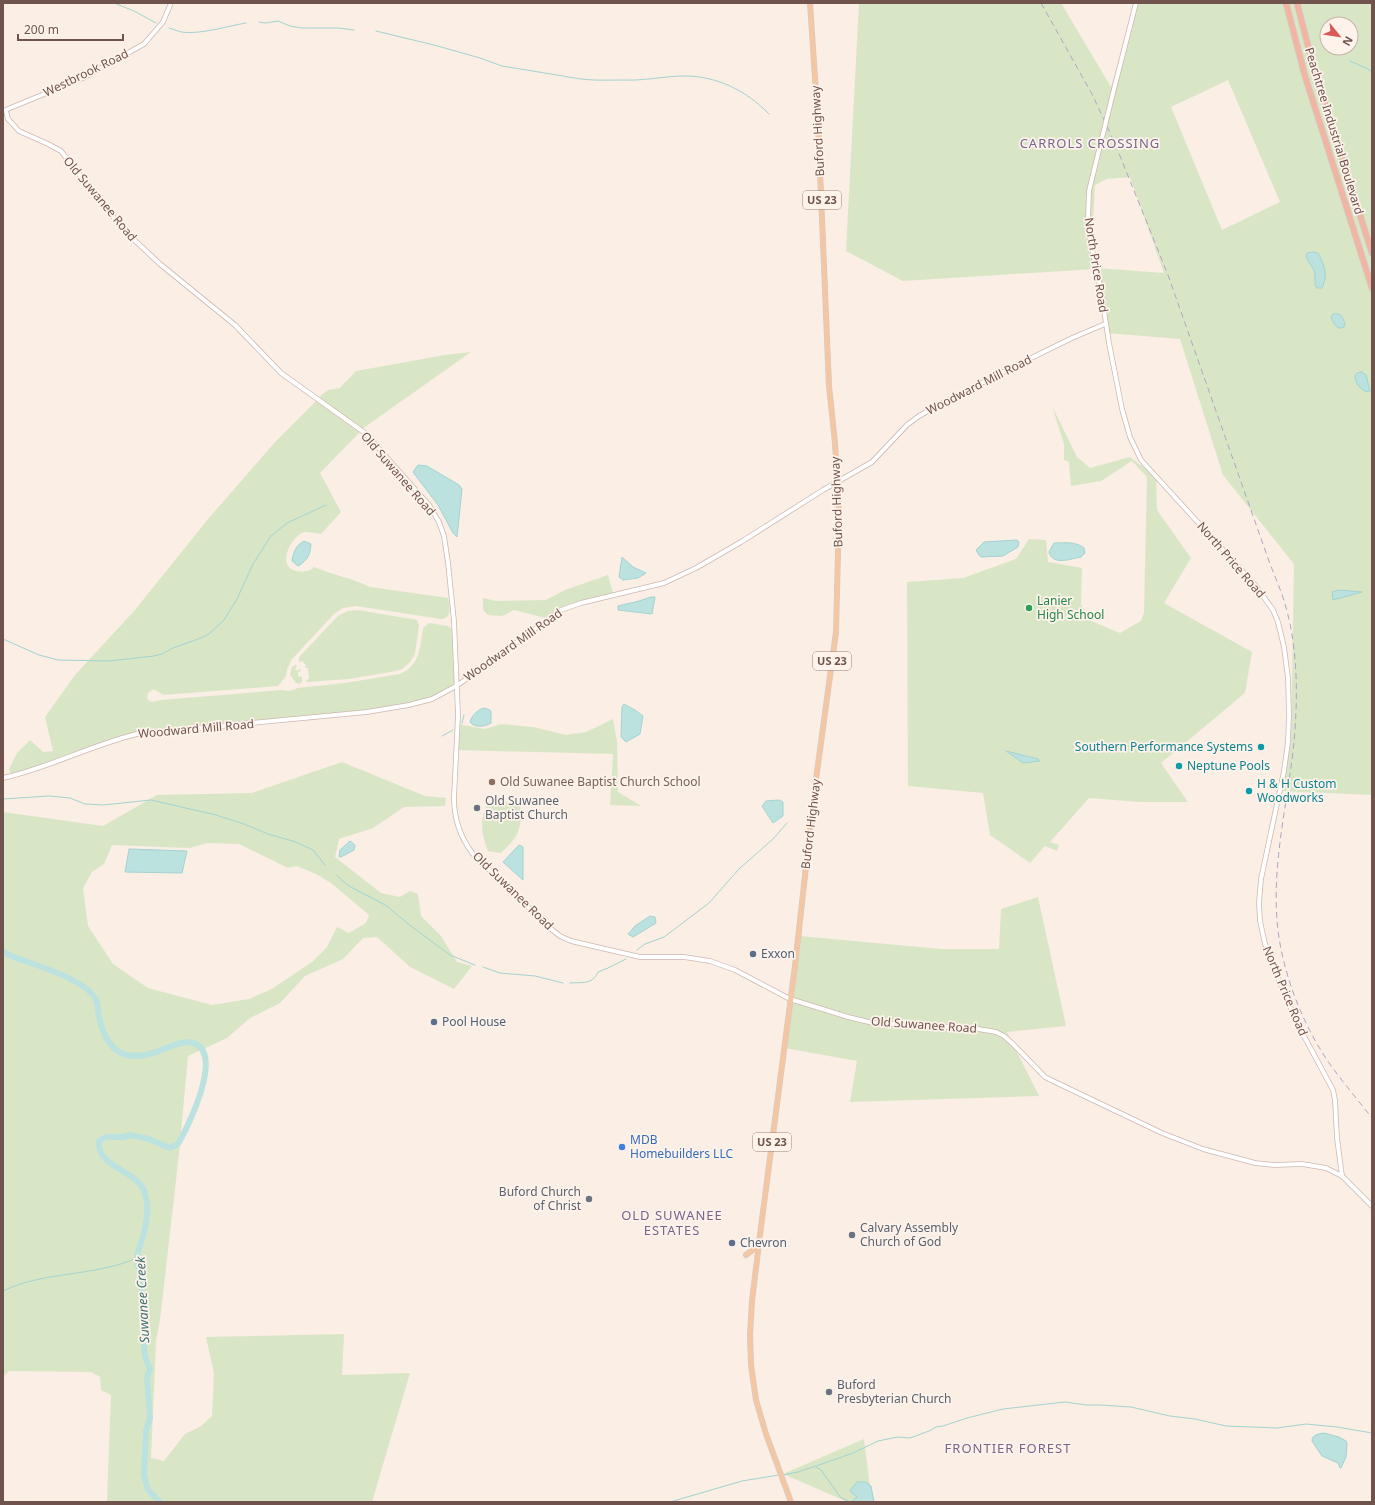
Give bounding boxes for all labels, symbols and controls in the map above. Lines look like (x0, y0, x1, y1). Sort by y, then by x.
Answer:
scale bar (18, 16, 123, 42)
north arrow (1319, 16, 1359, 56)
text: 200 m (24, 21, 59, 38)
text: N (1339, 34, 1357, 49)
street label: Westbrook Road (40, 45, 131, 101)
street label: Peachtree Industrial Boulevard (1301, 45, 1368, 217)
street label: Buford Highway (807, 84, 828, 177)
district label: CARROLS CROSSING (1020, 134, 1160, 152)
street label: Old Suwanee Road (60, 153, 141, 245)
road number: US 23 (803, 191, 841, 209)
street label: North Price Road (1081, 216, 1112, 314)
street label: Woodward Mill Road (923, 351, 1034, 419)
street label: Old Suwanee Road (357, 428, 440, 519)
street label: Buford Highway (826, 455, 847, 548)
street label: North Price Road (1193, 518, 1269, 601)
place label: Lanier High School (1037, 592, 1104, 623)
marker: Lanier High School (1024, 603, 1034, 613)
street label: Woodward Mill Road (460, 604, 565, 685)
road number: US 23 (813, 652, 851, 670)
street label: Woodward Mill Road (137, 715, 255, 742)
place label: Southern Performance Systems (1075, 738, 1253, 755)
marker: Southern Performance Systems (1256, 742, 1266, 752)
place label: Neptune Pools (1187, 757, 1270, 774)
marker: Neptune Pools (1174, 761, 1184, 771)
place label: Old Suwanee Baptist Church School (500, 773, 701, 790)
place label: H & H Custom Woodworks (1257, 775, 1337, 806)
marker: Old Suwanee Baptist Church School (487, 777, 497, 787)
street label: Buford Highway (797, 777, 825, 870)
marker: H & H Custom Woodworks (1244, 786, 1254, 796)
place label: Old Suwanee Baptist Church (485, 792, 568, 823)
marker: Old Suwanee Baptist Church (472, 803, 482, 813)
street label: Old Suwanee Road (469, 848, 557, 934)
street label: North Price Road (1259, 943, 1312, 1038)
place label: Exxon (761, 945, 795, 962)
marker: Exxon (748, 949, 758, 959)
street label: Old Suwanee Road (871, 1012, 978, 1037)
place label: Pool House (442, 1013, 506, 1030)
marker: Pool House (429, 1017, 439, 1027)
place label: MDB Homebuilders LLC (630, 1131, 733, 1162)
road number: US 23 (753, 1133, 791, 1151)
marker: MDB Homebuilders LLC (617, 1142, 627, 1152)
place label: Buford Church of Christ (499, 1183, 582, 1214)
marker: Buford Church of Christ (584, 1194, 594, 1204)
district label: OLD SUWANEE ESTATES (621, 1206, 723, 1239)
place label: Calvary Assembly Church of God (860, 1219, 959, 1250)
marker: Calvary Assembly Church of God (847, 1230, 857, 1240)
place label: Chevron (740, 1234, 787, 1251)
marker: Chevron (727, 1238, 737, 1248)
water label: Suwanee Creek (131, 1256, 153, 1344)
place label: Buford Presbyterian Church (837, 1376, 951, 1407)
marker: Buford Presbyterian Church (824, 1387, 834, 1397)
district label: FRONTIER FOREST (945, 1439, 1071, 1457)

